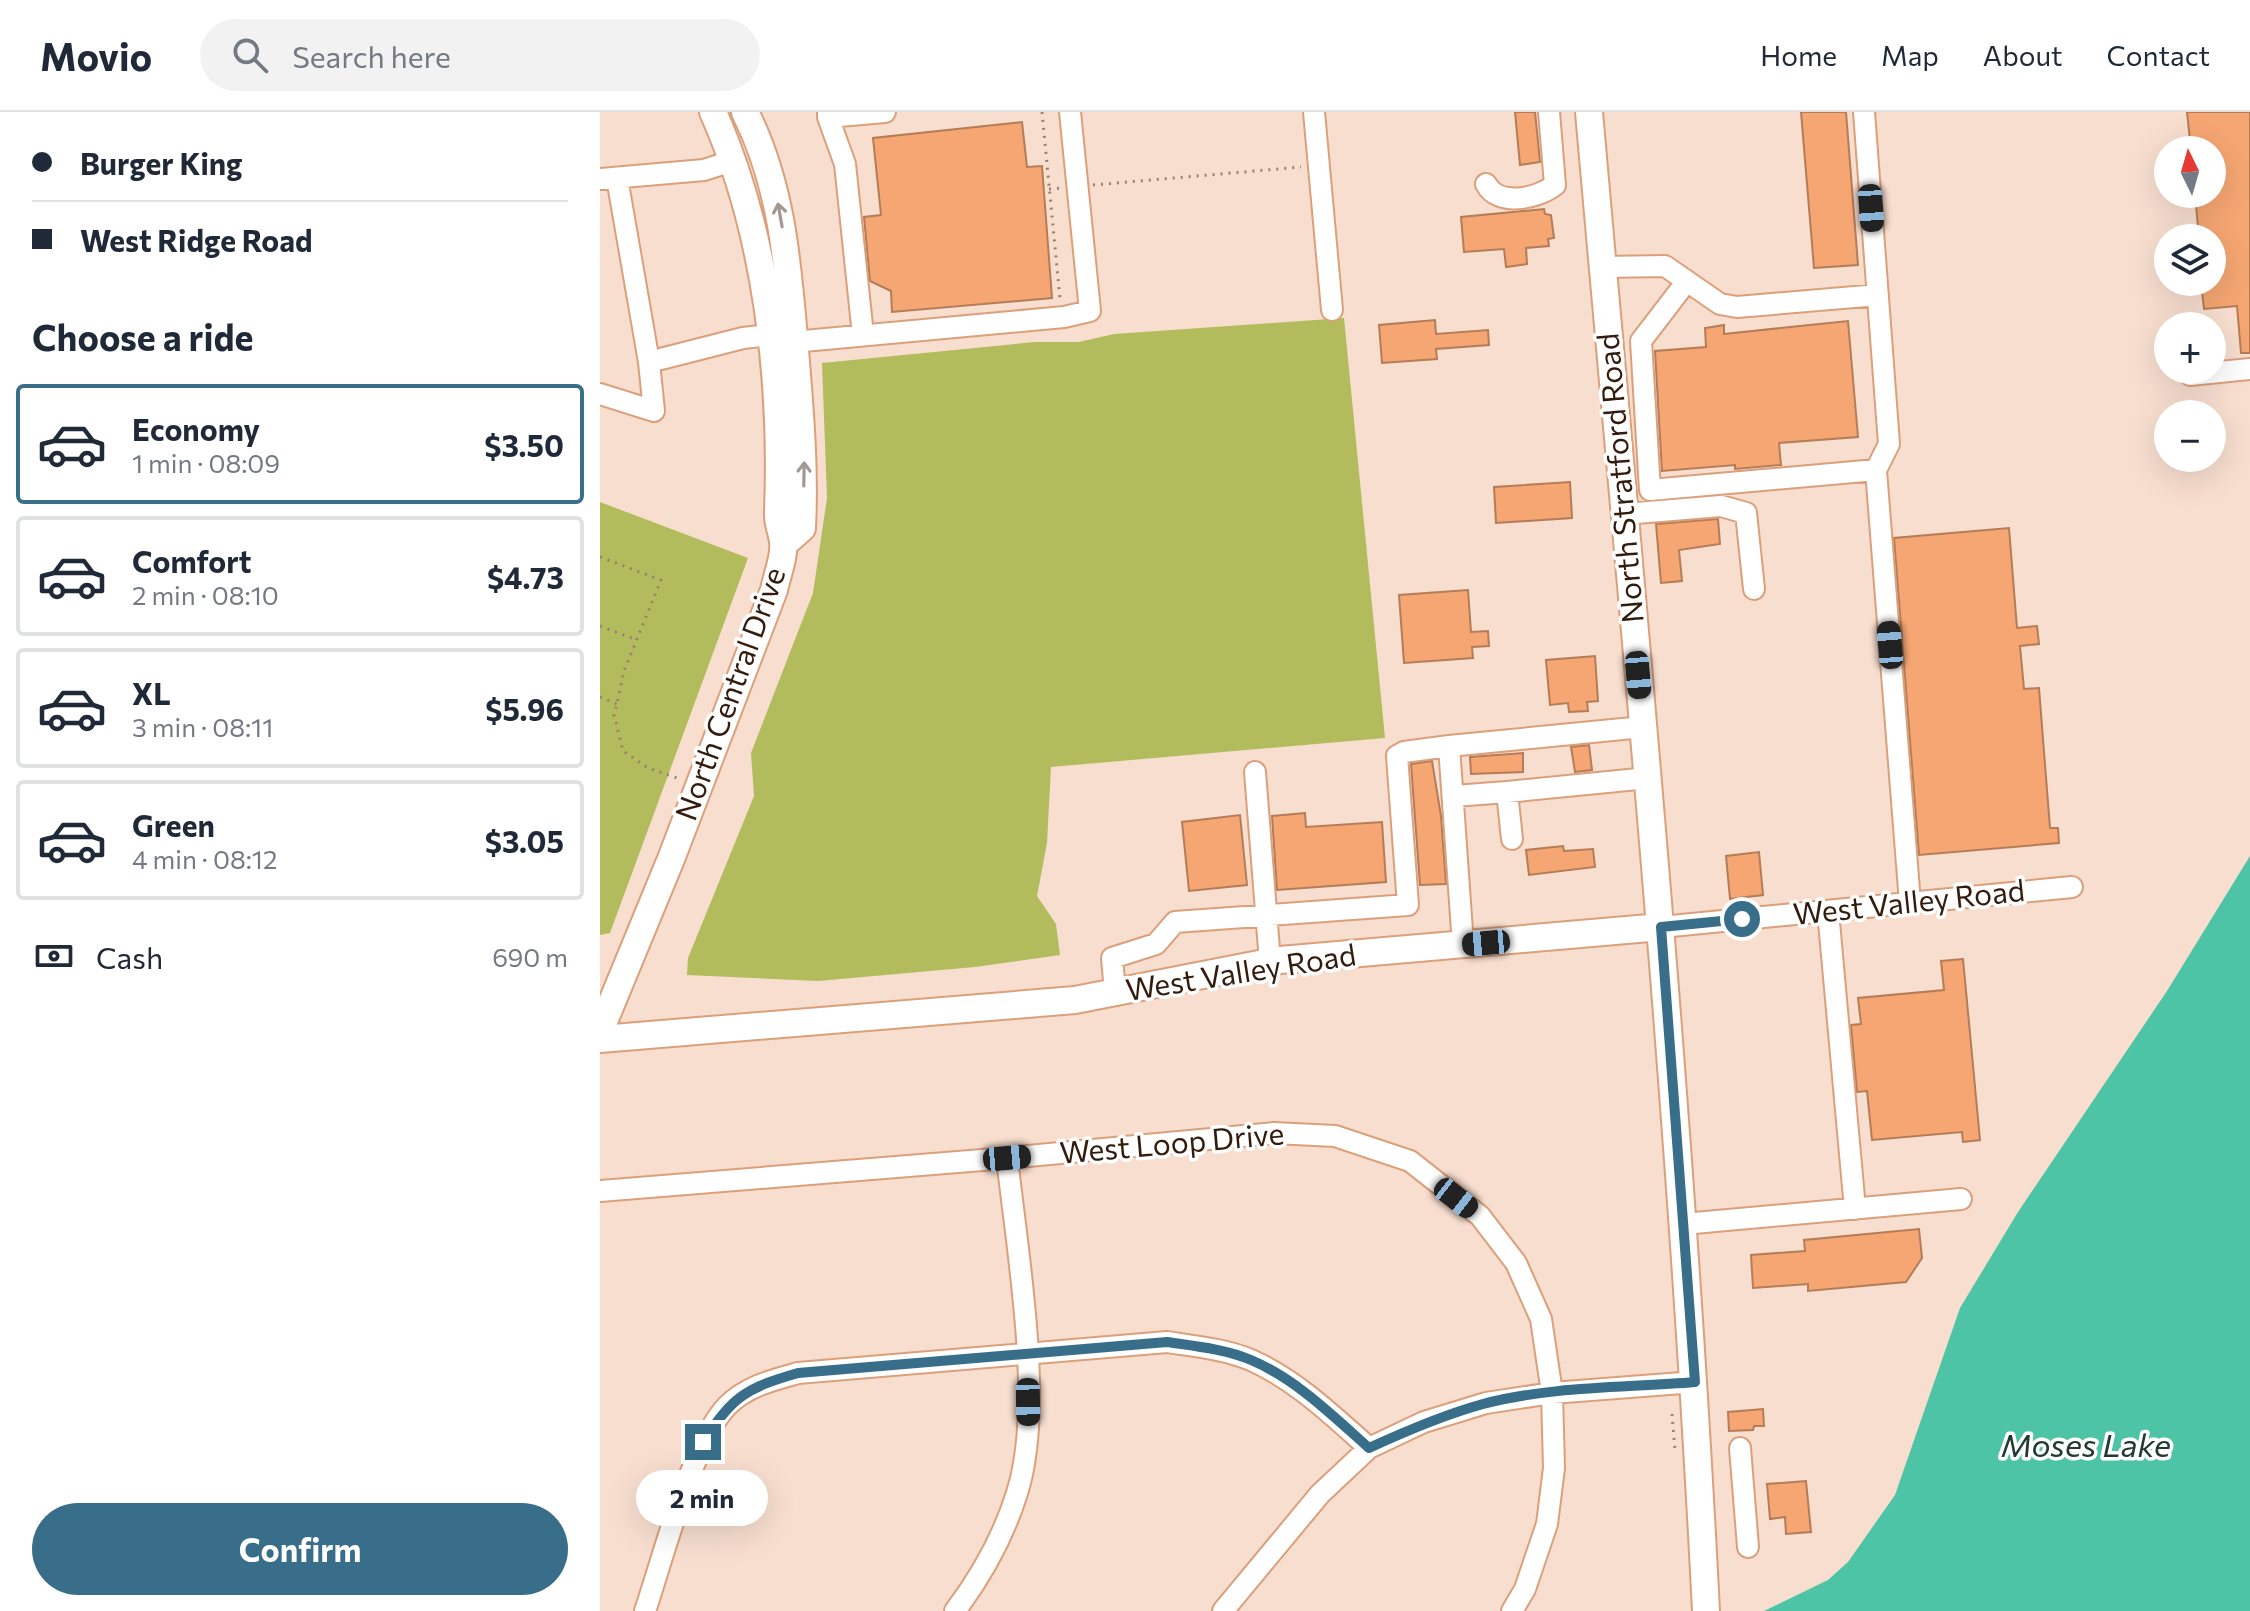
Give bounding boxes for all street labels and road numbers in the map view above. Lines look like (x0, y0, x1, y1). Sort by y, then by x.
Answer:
street label: North Stratford Road (1587, 332, 1650, 625)
street label: North Central Drive (666, 561, 792, 825)
street label: West Valley Road (1791, 870, 2026, 931)
street label: West Valley Road (1123, 934, 1358, 1007)
street label: West Loop Drive (1058, 1113, 1285, 1170)

